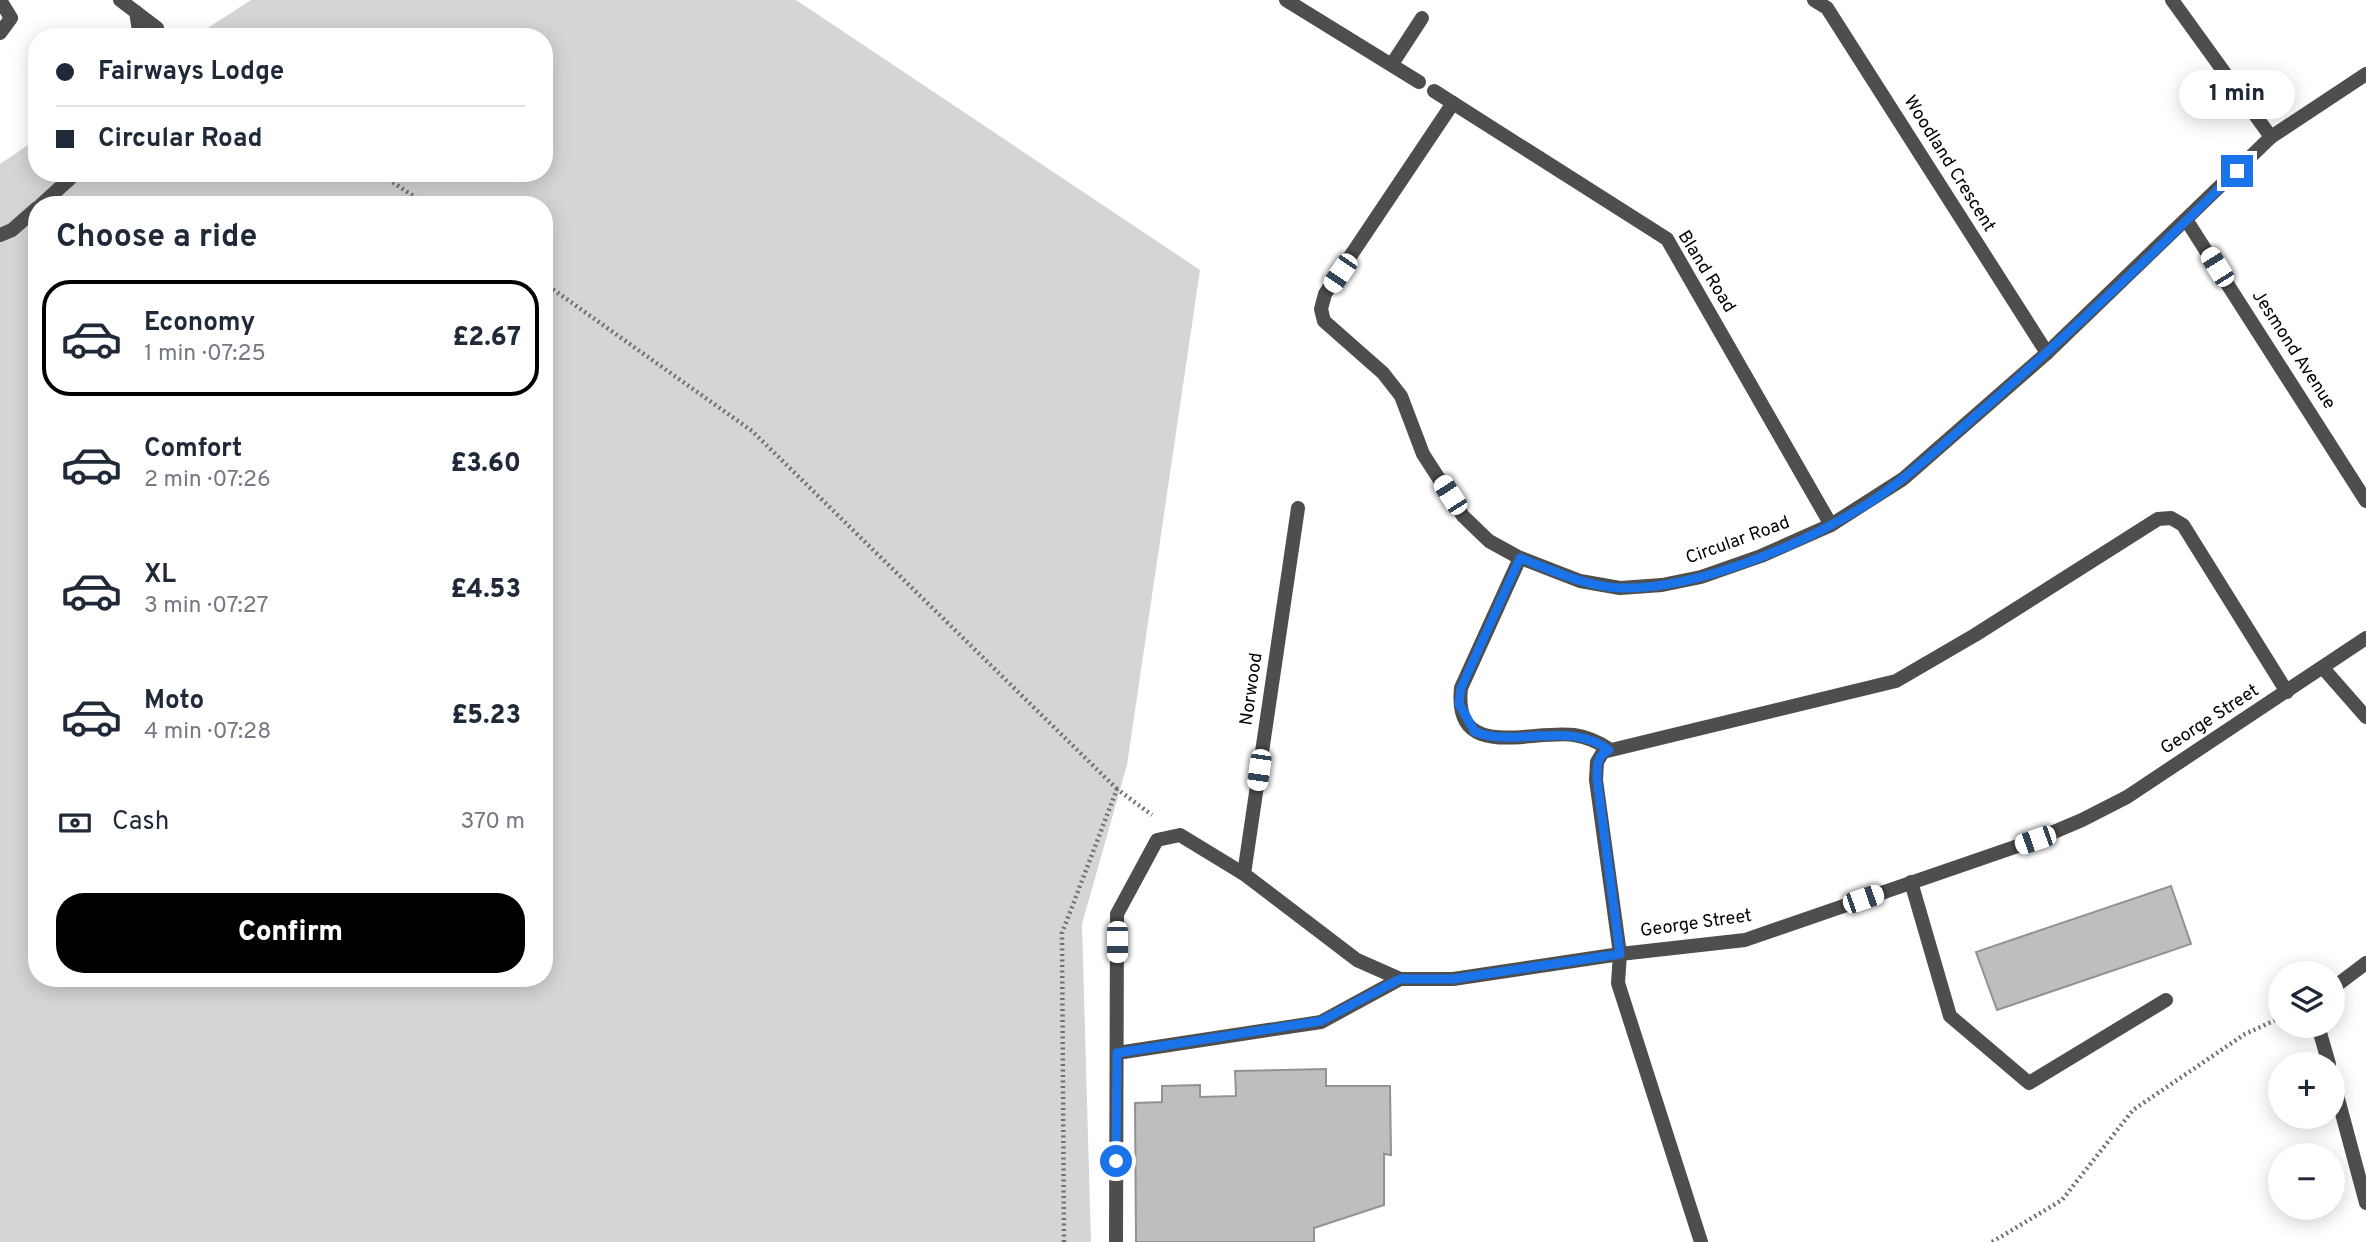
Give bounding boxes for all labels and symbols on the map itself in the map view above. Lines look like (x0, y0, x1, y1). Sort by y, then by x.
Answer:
callout: 1 min (2179, 69, 2295, 118)
street label: Woodland Crescent (1898, 92, 2000, 236)
route end (2221, 155, 2253, 187)
street label: Bland Road (1672, 227, 1740, 317)
car (2197, 244, 2238, 290)
car (1320, 250, 1361, 296)
street label: Jesmond Avenue (2246, 286, 2340, 414)
car (1430, 472, 1471, 518)
street label: Circular Road (1683, 512, 1793, 570)
street label: Norwood (1236, 651, 1268, 727)
street label: George Street (2157, 680, 2263, 760)
car (1246, 748, 1273, 792)
car (2012, 823, 2059, 857)
car (1840, 882, 1887, 916)
street label: George Street (1639, 905, 1753, 943)
car (1107, 921, 1128, 963)
route start (1100, 1145, 1132, 1177)

